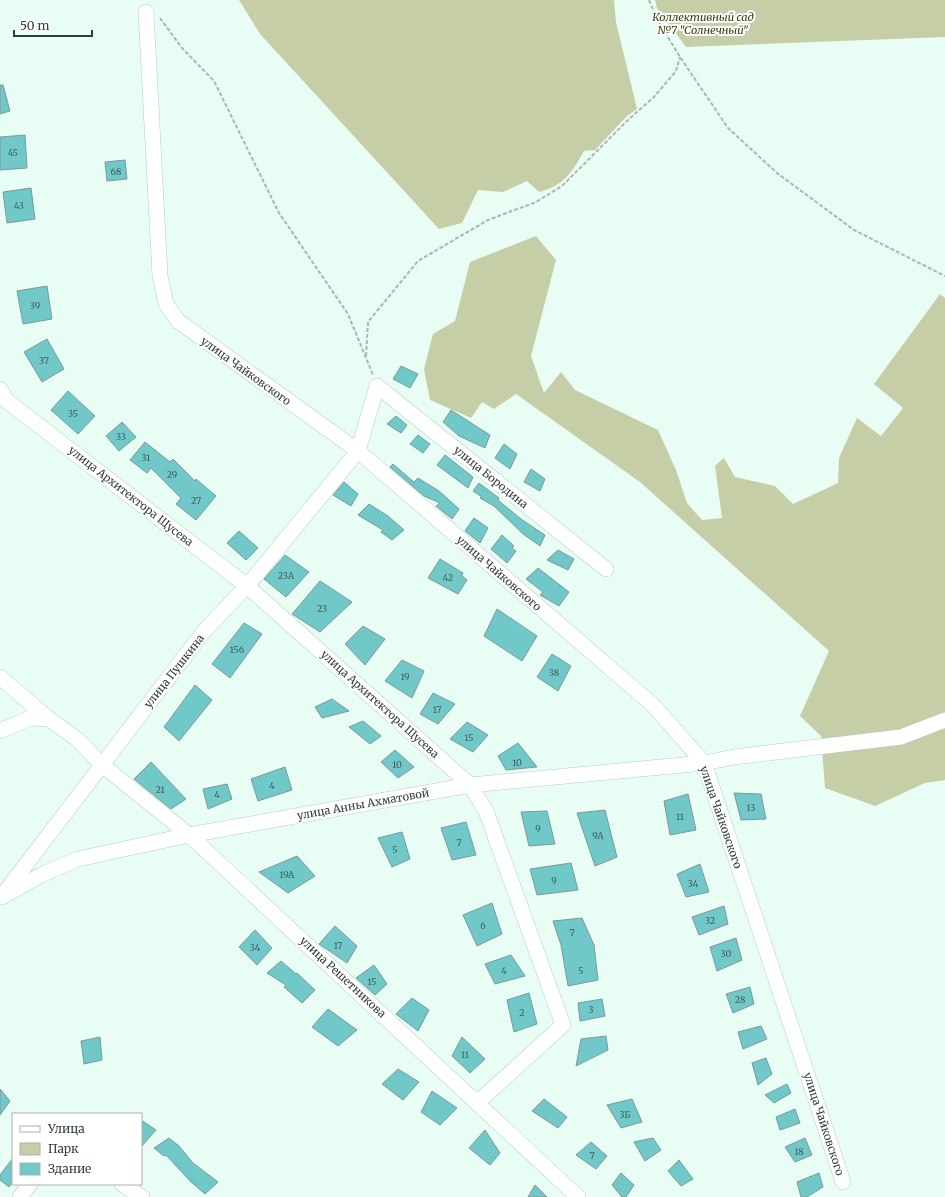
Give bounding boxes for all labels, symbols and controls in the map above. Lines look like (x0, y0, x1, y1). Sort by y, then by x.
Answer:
park label: Коллективный сад №7 "Солнечный" (652, 10, 754, 37)
scale bar (14, 12, 92, 38)
text: 50 m (20, 18, 49, 33)
house number: 45 (8, 147, 18, 158)
house number: 68 (111, 166, 121, 177)
house number: 43 (14, 200, 24, 211)
house number: 39 (30, 300, 40, 311)
street label: улица Чайковского (198, 334, 294, 409)
house number: 37 (39, 355, 49, 366)
house number: 35 (68, 408, 78, 419)
house number: 33 (116, 431, 126, 442)
street label: улица Архитектора Щусева (66, 443, 196, 549)
street label: улица Бородина (451, 443, 531, 511)
house number: 31 (142, 452, 150, 463)
house number: 29 (167, 469, 177, 480)
house number: 27 (191, 495, 201, 506)
street label: улица Чайковского (454, 532, 545, 614)
house number: 23А (278, 570, 295, 581)
house number: 42 (443, 572, 453, 583)
house number: 23 (317, 603, 327, 614)
street label: улица Пушкина (141, 631, 207, 711)
house number: 156 (230, 644, 245, 655)
street label: улица Архитектора Щусева (318, 647, 442, 761)
house number: 38 (549, 667, 559, 678)
house number: 19 (400, 671, 410, 682)
house number: 17 (433, 704, 441, 715)
house number: 15 (464, 732, 474, 743)
house number: 10 (512, 757, 522, 768)
house number: 10 (392, 759, 402, 770)
street label: улица Чайковского (697, 764, 745, 871)
house number: 4 (269, 780, 275, 791)
house number: 21 (155, 784, 165, 795)
street label: улица Анны Ахматовой (296, 785, 431, 823)
house number: 4 (214, 789, 220, 800)
house number: 13 (747, 802, 755, 813)
house number: 11 (676, 811, 684, 822)
house number: 9 (535, 823, 541, 834)
house number: 9А (592, 830, 604, 841)
house number: 7 (456, 837, 462, 848)
house number: 5 (392, 844, 398, 855)
house number: 19А (280, 869, 295, 880)
house number: 9 (551, 875, 557, 886)
house number: 34 (688, 878, 699, 889)
house number: 32 (705, 915, 715, 926)
house number: 6 (480, 920, 486, 931)
house number: 7 (569, 927, 575, 938)
street label: улица Решетникова (297, 933, 389, 1021)
house number: 17 (334, 940, 342, 951)
house number: 34 (250, 942, 261, 953)
house number: 30 (721, 948, 732, 959)
house number: 4 (501, 965, 507, 976)
house number: 5 (578, 965, 584, 976)
house number: 15 (367, 976, 377, 987)
house number: 28 (735, 994, 745, 1005)
house number: 3 (588, 1004, 594, 1015)
house number: 2 (519, 1007, 525, 1018)
house number: 11 (461, 1049, 469, 1060)
street label: улица Чайковского (801, 1071, 847, 1178)
house number: 3Б (620, 1109, 630, 1120)
legend (12, 1113, 142, 1185)
text: Улица (47, 1121, 85, 1136)
text: Парк (48, 1141, 79, 1156)
house number: 18 (794, 1146, 804, 1157)
house number: 7 (589, 1150, 595, 1161)
text: Здание (48, 1161, 91, 1176)

